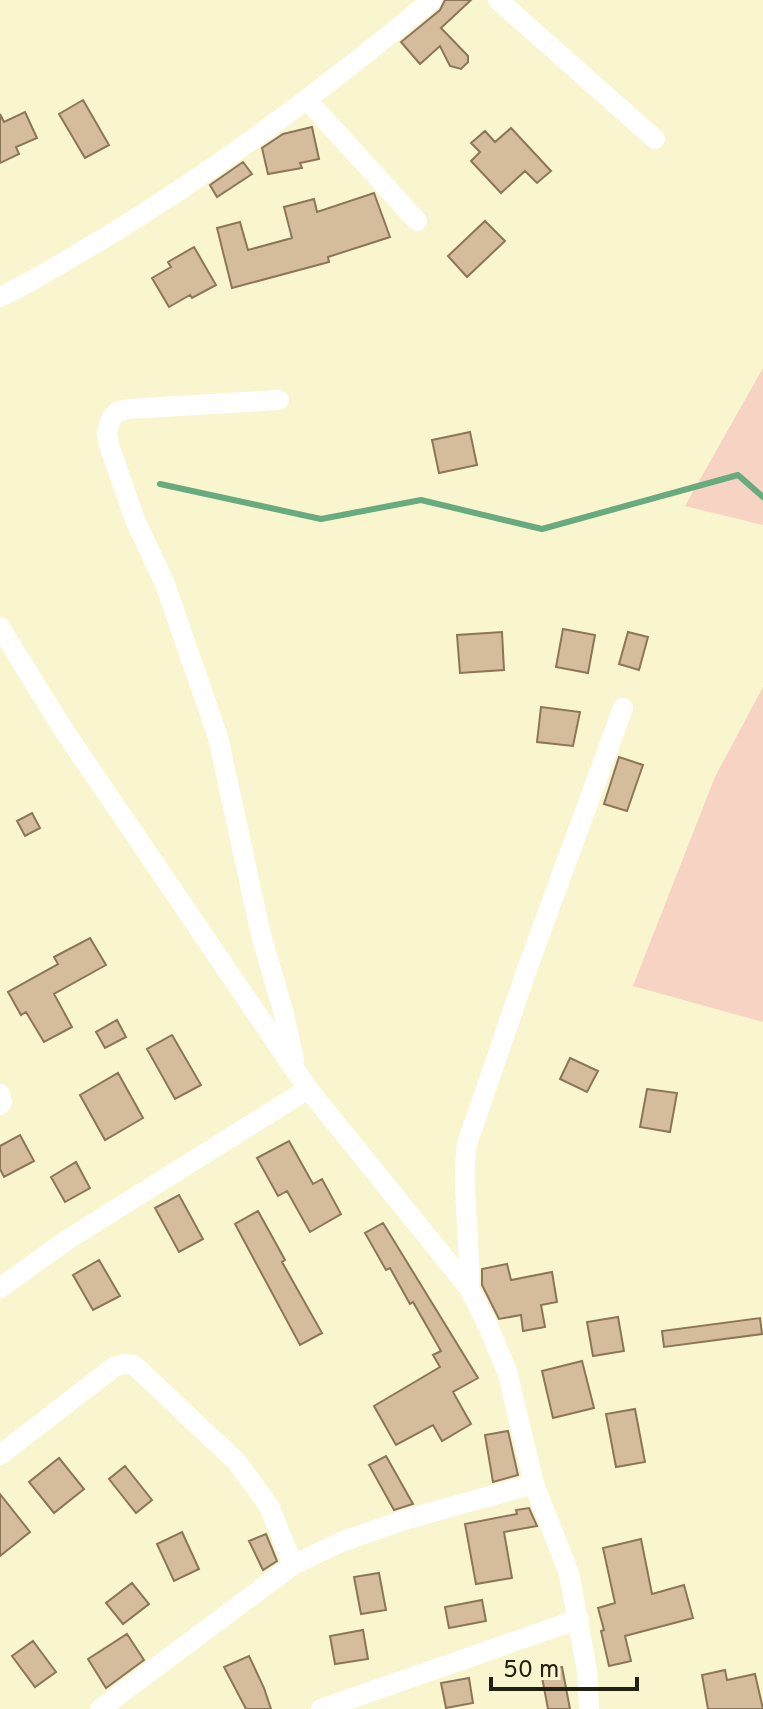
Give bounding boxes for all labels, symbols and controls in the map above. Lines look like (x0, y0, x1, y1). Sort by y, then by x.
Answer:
scale bar (491, 1641, 637, 1691)
text: 50 m (503, 1656, 559, 1686)

